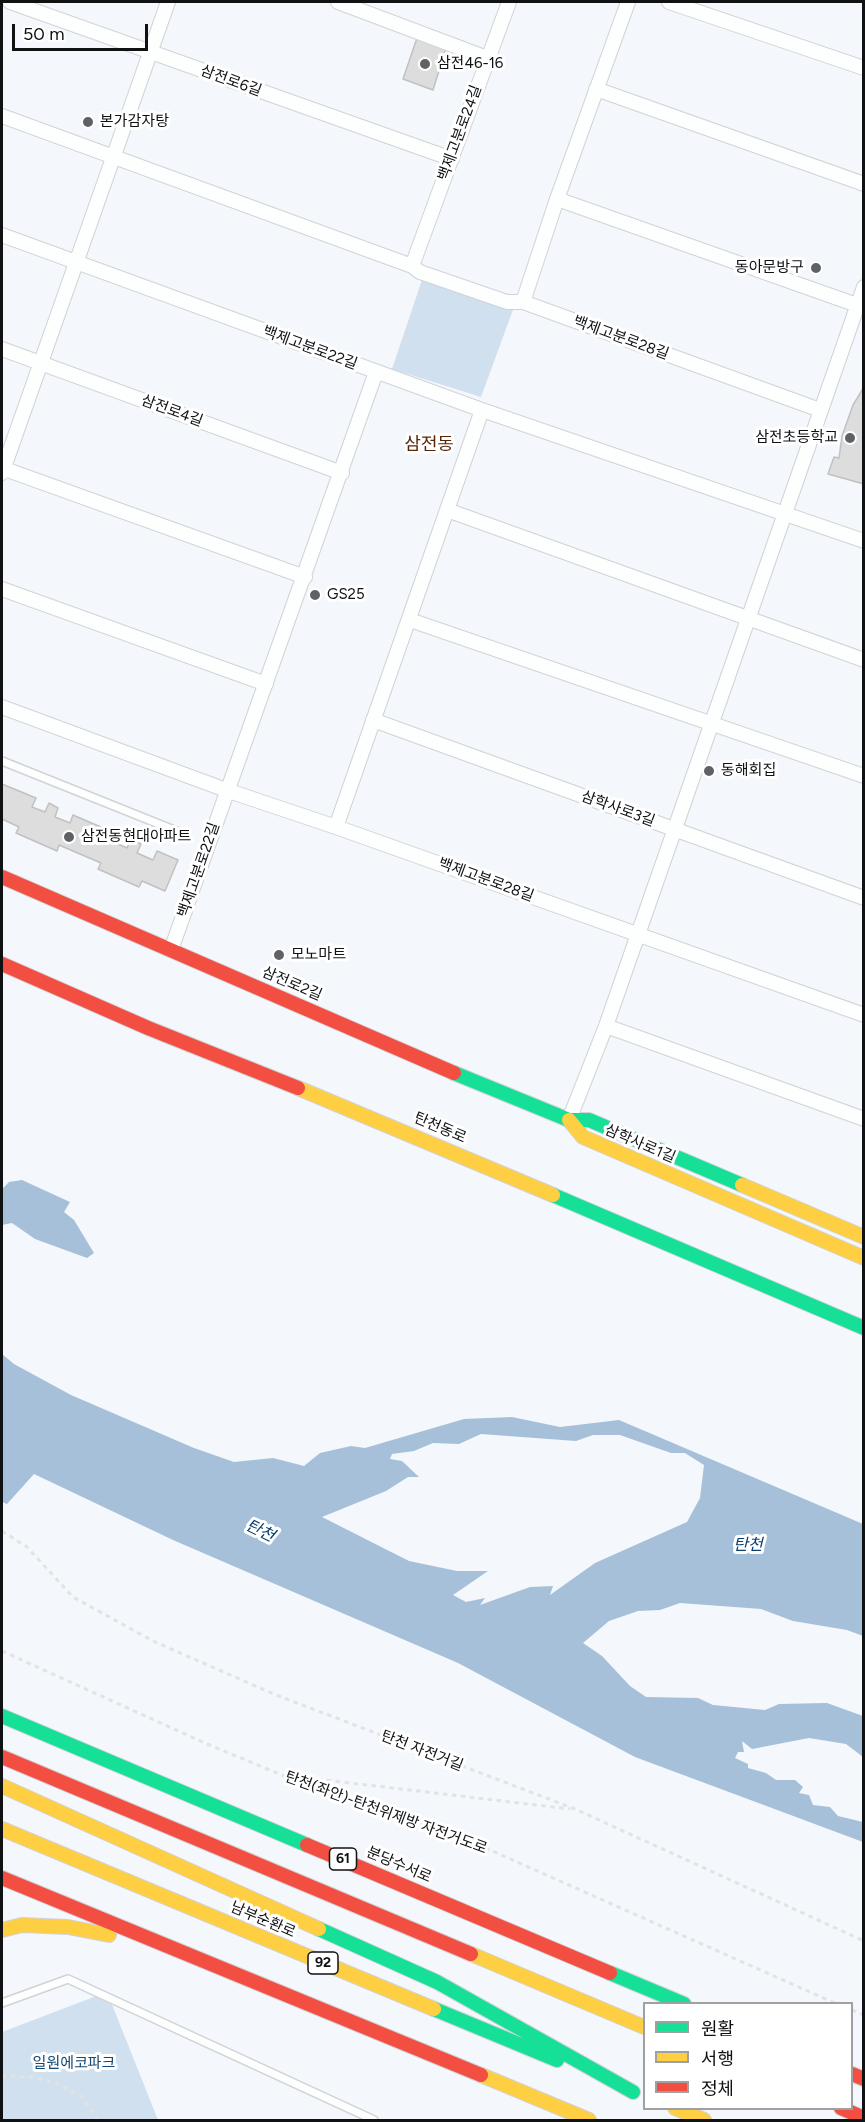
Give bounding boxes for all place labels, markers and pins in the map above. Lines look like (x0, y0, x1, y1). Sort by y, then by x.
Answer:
place label: 삼전46-16 (437, 55, 503, 73)
marker: 삼전46-16 (418, 57, 432, 71)
place label: 본가감자탕 (100, 113, 169, 131)
marker: 본가감자탕 (81, 115, 95, 129)
place label: 동아문방구 (735, 259, 804, 277)
marker: 동아문방구 (809, 261, 823, 275)
place label: 삼전초등학교 (755, 429, 838, 447)
marker: 삼전초등학교 (843, 431, 857, 445)
place label: GS25 (327, 586, 365, 604)
marker: GS25 (308, 588, 322, 602)
place label: 동해회집 (721, 762, 776, 780)
marker: 동해회집 (702, 764, 716, 778)
place label: 삼전동현대아파트 (81, 828, 191, 846)
marker: 삼전동현대아파트 (62, 830, 76, 844)
place label: 모노마트 (291, 946, 346, 964)
marker: 모노마트 (272, 948, 286, 962)

